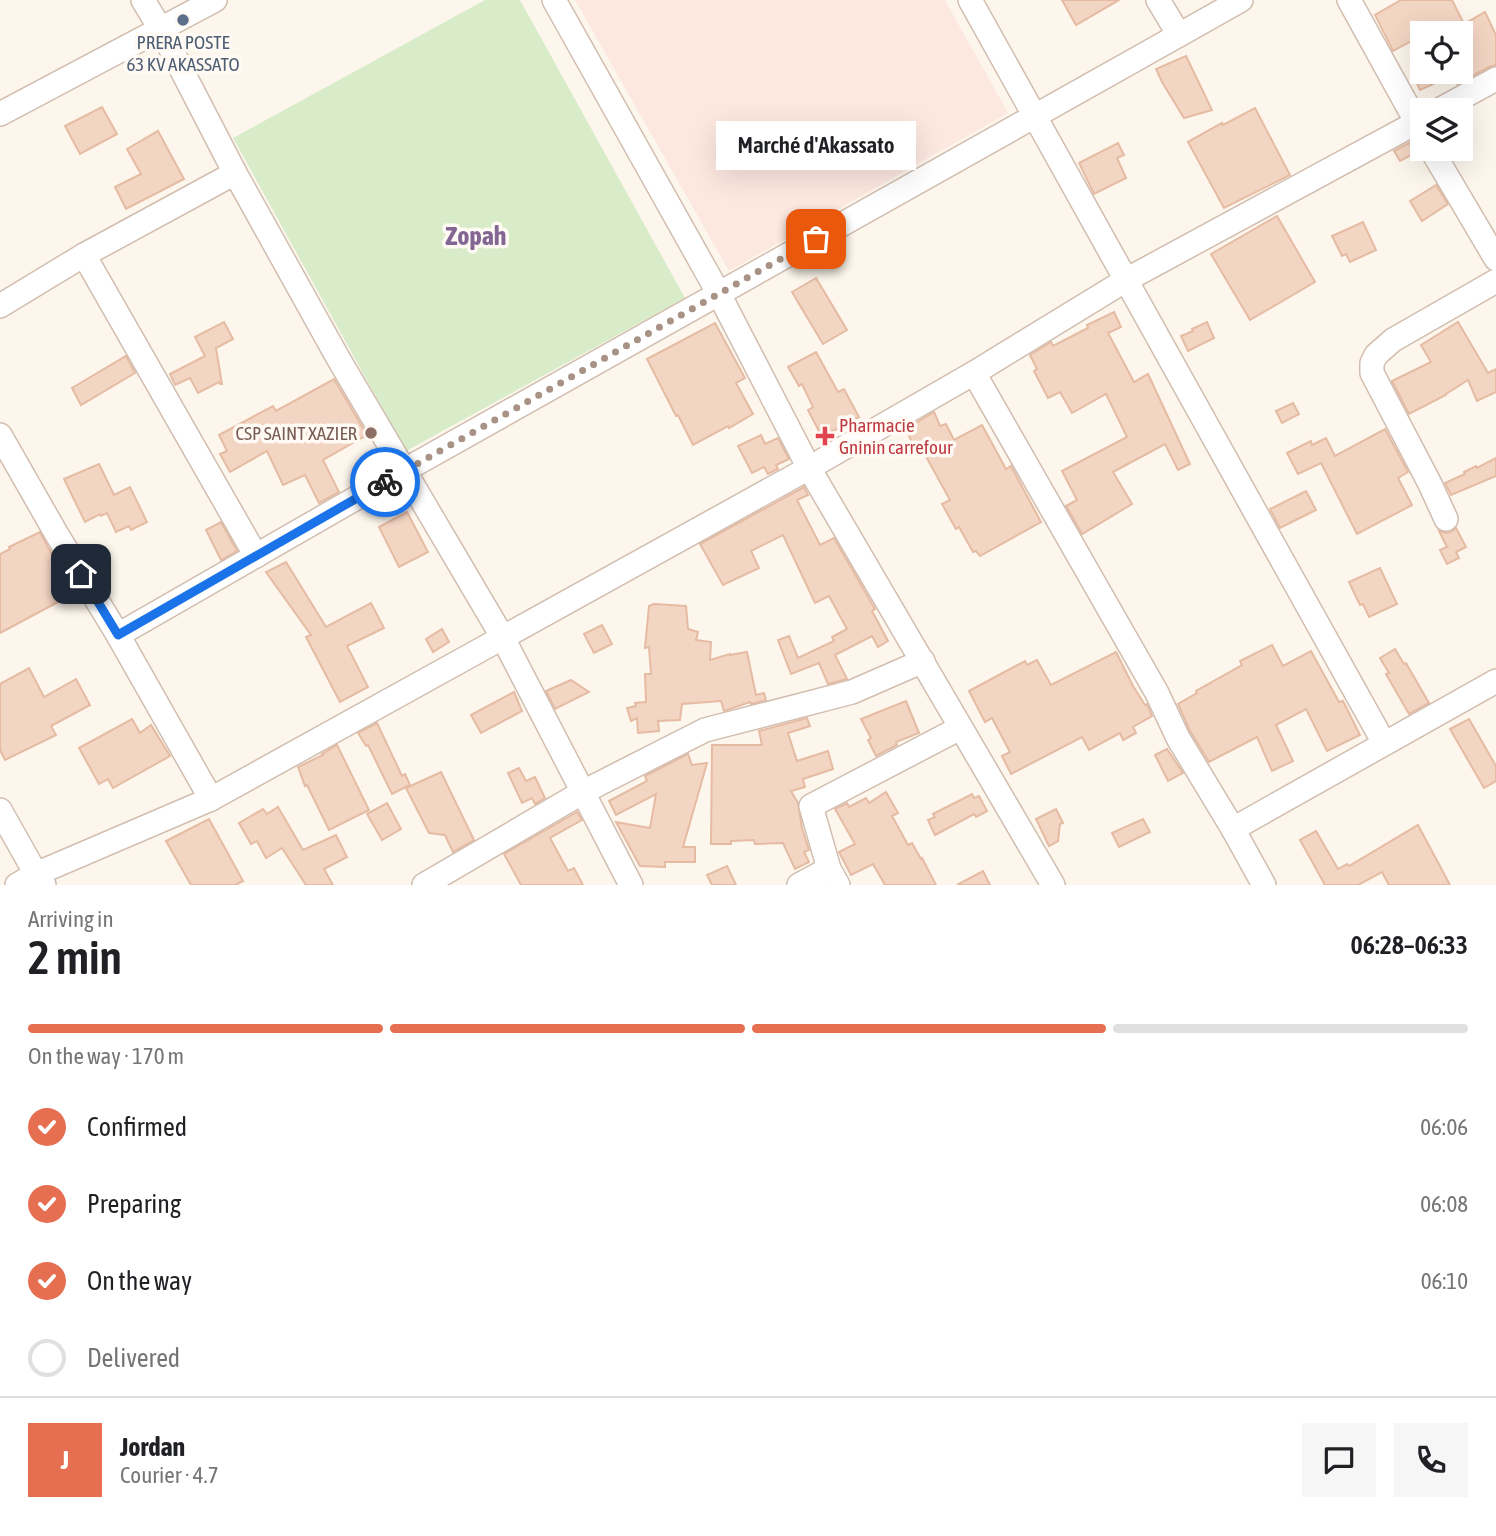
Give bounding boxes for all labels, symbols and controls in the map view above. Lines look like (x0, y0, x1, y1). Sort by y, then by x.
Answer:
marker: PRERA POSTE 63 KV AKASSATO (175, 12, 191, 28)
map controls (1410, 21, 1473, 161)
button: locate (1410, 21, 1473, 84)
place label: PRERA POSTE 63 KV AKASSATO (126, 31, 240, 75)
button: layers (1410, 98, 1473, 161)
callout: Marché d'Akassato (716, 120, 916, 169)
text: Marché d'Akassato (737, 132, 895, 158)
pin (786, 209, 846, 269)
icon: bag (797, 220, 835, 258)
district label: Zopah (446, 221, 506, 251)
place label: Pharmacie Gninin carrefour (839, 414, 953, 458)
place label: CSP SAINT XAZIER (235, 422, 357, 444)
marker: CSP SAINT XAZIER (363, 425, 379, 441)
marker: Pharmacie Gninin carrefour (817, 428, 833, 444)
courier (350, 447, 420, 517)
icon: bike (366, 463, 404, 501)
pin (51, 544, 111, 604)
icon: home (62, 555, 100, 593)
text: Arriving in (28, 906, 114, 932)
text: 06:28–06:33 (1351, 930, 1468, 960)
text: 2 min (28, 931, 122, 984)
text: On the way · 170 m (28, 1043, 184, 1069)
icon: check (28, 1108, 66, 1146)
text: Confirmed (87, 1112, 187, 1142)
text: 06:06 (1420, 1114, 1468, 1140)
icon: check (28, 1185, 66, 1223)
text: Preparing (87, 1189, 181, 1219)
text: 06:08 (1420, 1191, 1468, 1217)
icon: check (28, 1262, 66, 1300)
text: On the way (87, 1266, 192, 1296)
text: 06:10 (1421, 1268, 1468, 1294)
text: Delivered (87, 1343, 180, 1373)
button: chat (1302, 1423, 1376, 1497)
button: phone (1394, 1423, 1468, 1497)
text: Jordan (120, 1432, 185, 1462)
text: J (61, 1445, 69, 1475)
text: Courier · 4.7 (120, 1462, 219, 1488)

